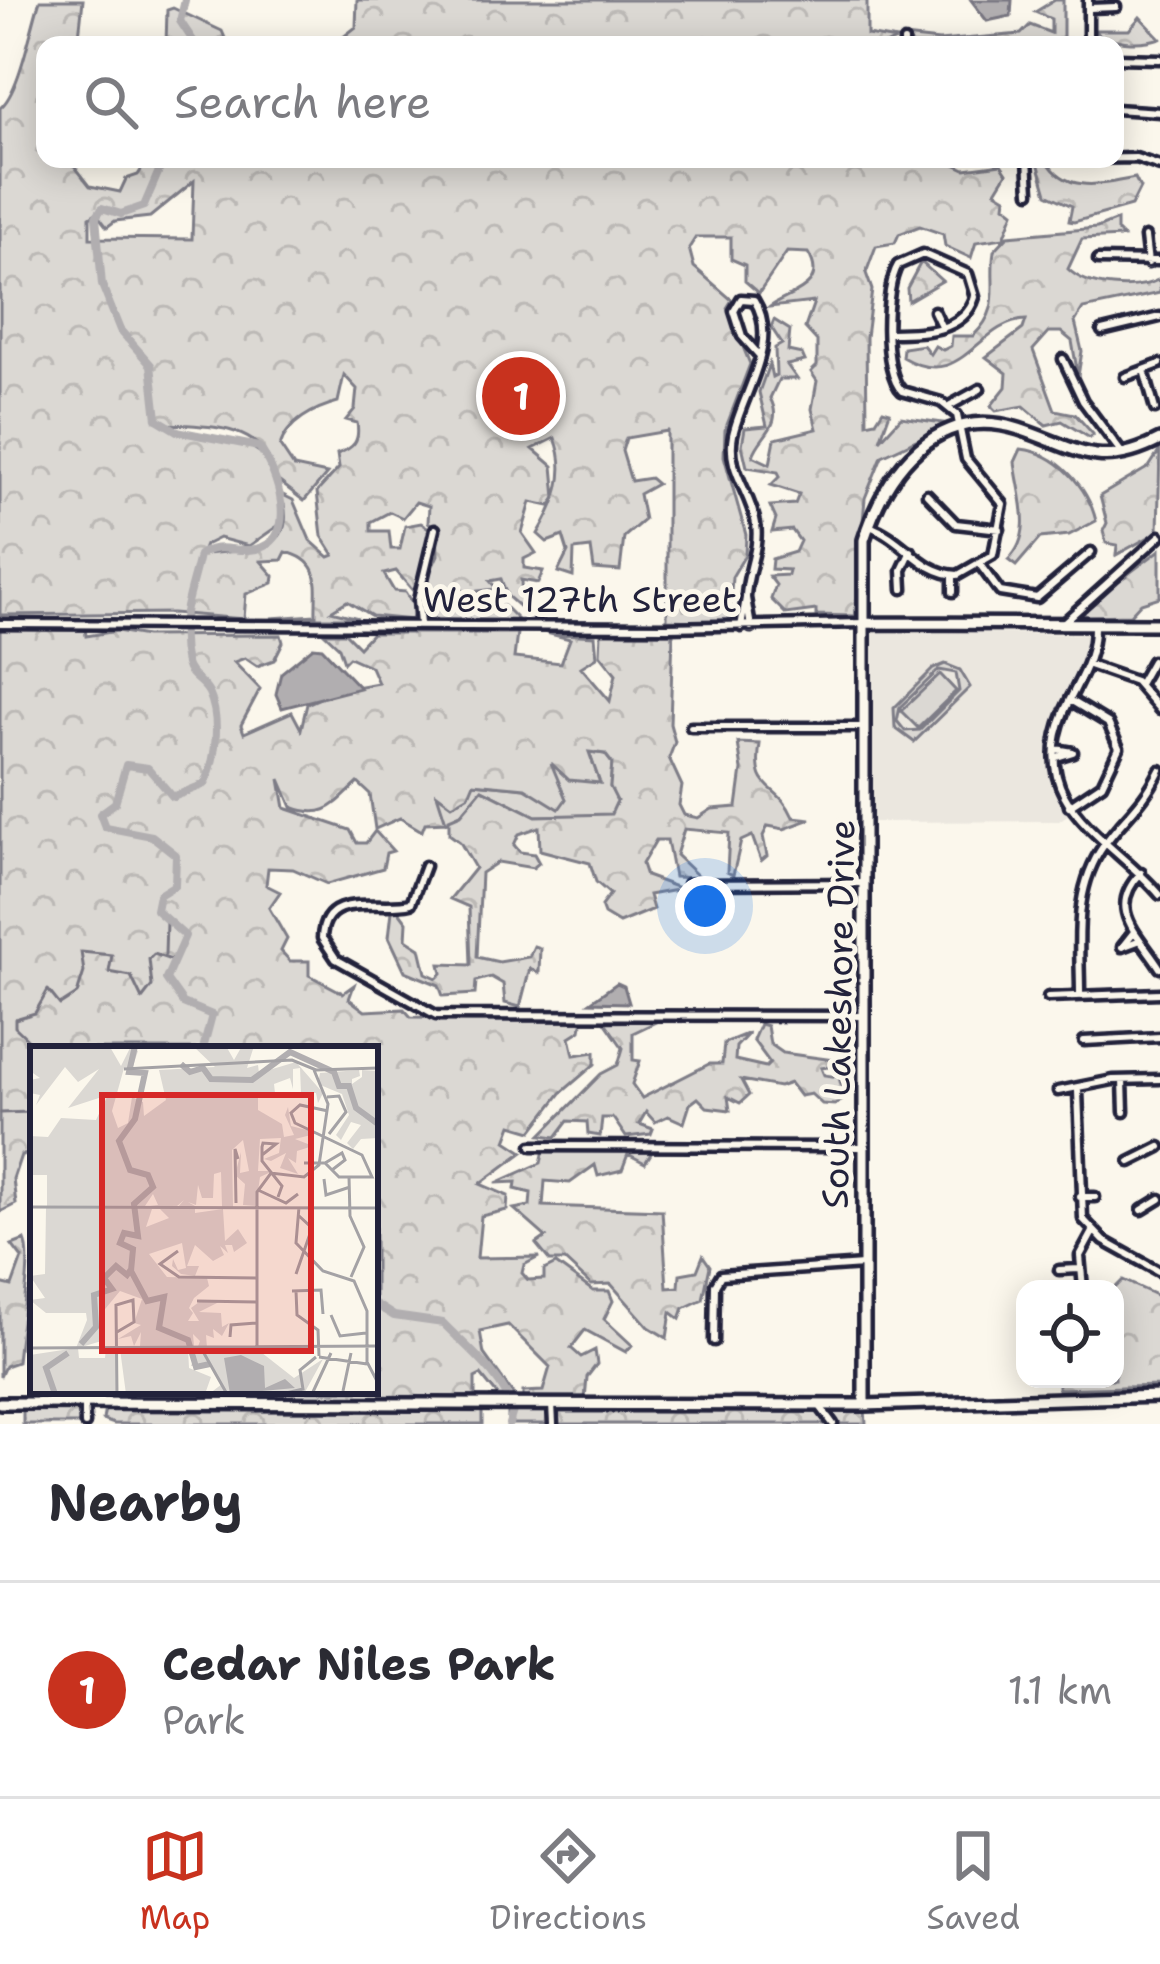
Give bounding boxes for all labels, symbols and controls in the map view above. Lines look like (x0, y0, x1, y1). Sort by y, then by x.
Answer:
search box (36, 36, 1124, 168)
icon: search (78, 69, 144, 135)
text: Search here (174, 72, 431, 132)
pin: 1 (482, 351, 560, 441)
street label: West 127th Street (423, 575, 737, 624)
street label: South Lakeshore Drive (811, 819, 866, 1209)
your location (675, 876, 735, 936)
inset map (30, 1046, 378, 1394)
map controls (1016, 1280, 1124, 1388)
button: locate (1016, 1280, 1124, 1388)
text: Nearby (48, 1468, 243, 1536)
text: Cedar Niles Park (162, 1634, 556, 1694)
text: 1 (78, 1664, 96, 1716)
text: 1.1 km (1007, 1664, 1112, 1716)
text: Park (162, 1694, 246, 1746)
tab: Map (140, 1823, 210, 1940)
tab: Directions (490, 1823, 647, 1940)
tab: Saved (927, 1823, 1020, 1940)

